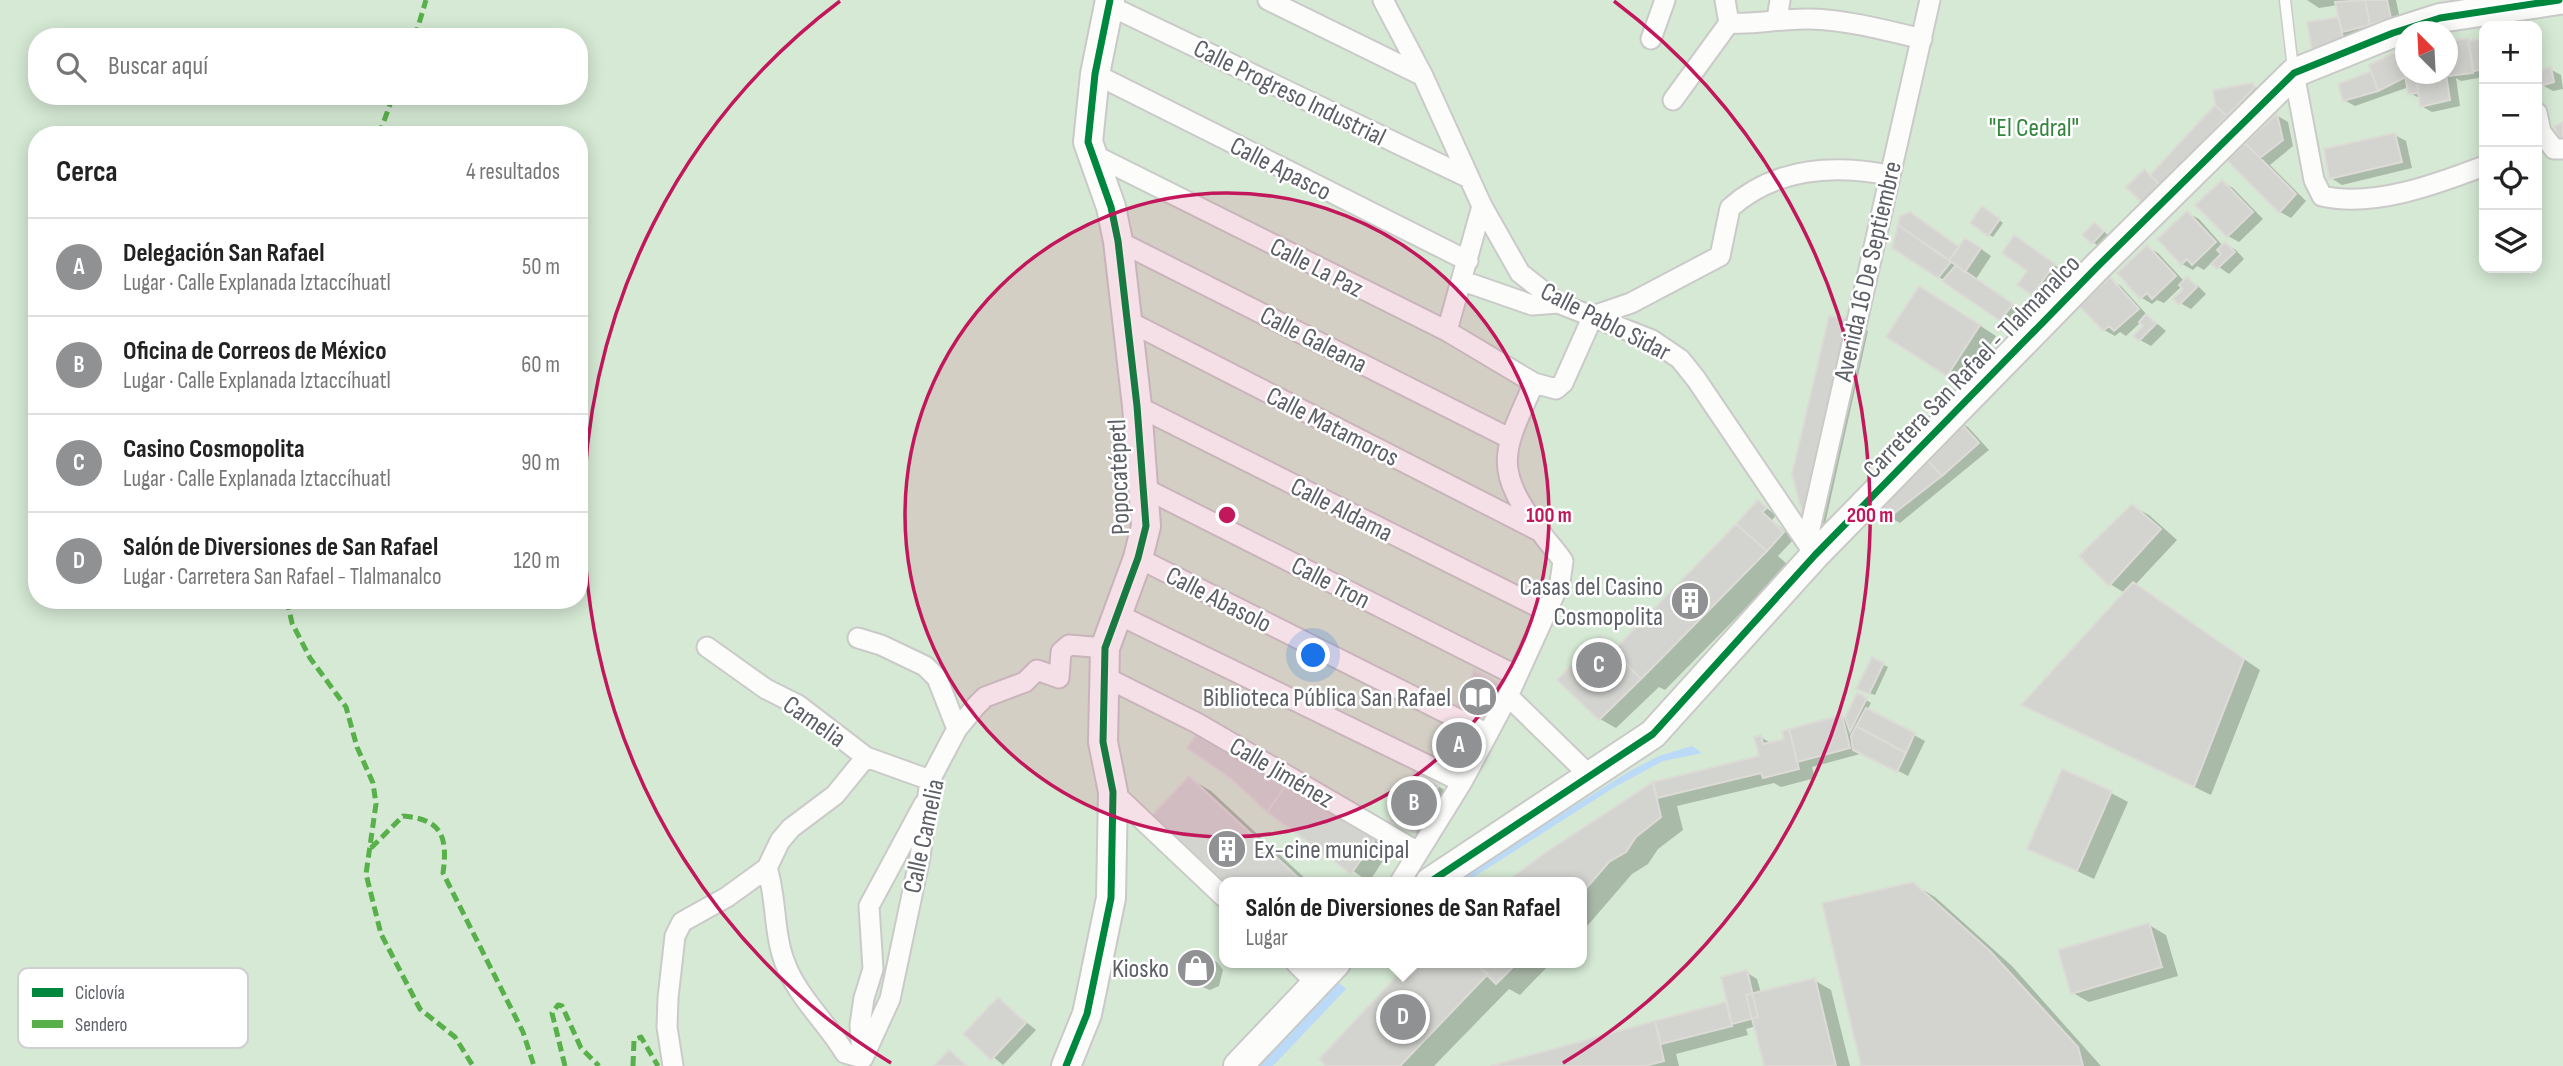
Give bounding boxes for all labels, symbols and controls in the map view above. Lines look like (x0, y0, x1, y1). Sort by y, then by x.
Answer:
north arrow (2395, 21, 2458, 84)
map controls (2479, 21, 2542, 273)
button: + (2479, 21, 2542, 84)
search box (28, 28, 588, 105)
street label: Calle Progreso Industrial (1188, 33, 1390, 153)
icon: search (52, 48, 90, 86)
text: Buscar aquí (108, 51, 208, 82)
button: − (2479, 84, 2542, 147)
park label: "El Cedral" (1989, 113, 2079, 144)
street label: Calle Apasco (1225, 131, 1336, 208)
button: locate (2479, 147, 2542, 210)
text: Cerca (56, 154, 118, 190)
text: 4 resultados (466, 158, 560, 186)
street label: Avenida 16 De Septiembre (1828, 158, 1909, 385)
button: layers (2479, 210, 2542, 273)
street label: Calle La Paz (1265, 232, 1368, 305)
text: Delegación San Rafael (123, 238, 324, 269)
street label: Carretera San Rafael - Tlalmanalco (1857, 249, 2087, 485)
text: A (74, 253, 84, 281)
text: 50 m (522, 253, 560, 281)
text: Lugar · Calle Explanada Iztaccíhuatl (123, 269, 391, 297)
street label: Calle Pablo Sidar (1535, 276, 1676, 369)
street label: Calle Galeana (1255, 300, 1372, 380)
text: Oficina de Correos de México (123, 336, 387, 367)
text: B (74, 351, 84, 379)
text: 60 m (521, 351, 560, 379)
text: Lugar · Calle Explanada Iztaccíhuatl (123, 367, 391, 395)
street label: Calle Matamoros (1261, 381, 1404, 474)
street label: Popocatépetl (1102, 419, 1137, 535)
text: Casino Cosmopolita (123, 434, 305, 465)
text: C (73, 449, 85, 477)
text: 90 m (521, 449, 560, 477)
text: Lugar · Calle Explanada Iztaccíhuatl (123, 465, 391, 493)
street label: Calle Aldama (1285, 471, 1397, 549)
centre of rings (1215, 503, 1239, 527)
text: 100 m (1526, 503, 1572, 528)
text: 200 m (1847, 503, 1893, 528)
text: Salón de Diversiones de San Rafael (123, 532, 438, 563)
text: D (73, 547, 85, 575)
text: 120 m (514, 547, 560, 575)
street label: Calle Tron (1286, 550, 1375, 616)
street label: Calle Abasolo (1160, 561, 1276, 640)
text: Lugar · Carretera San Rafael - Tlalmanalco (123, 563, 442, 591)
place label: Casas del Casino Cosmopolita (1520, 572, 1663, 633)
building icon: Casas del Casino Cosmopolita (1669, 580, 1711, 622)
your location (1296, 638, 1330, 672)
pin: C (1576, 639, 1622, 691)
library icon: Biblioteca Pública San Rafael (1457, 676, 1499, 718)
place label: Biblioteca Pública San Rafael (1203, 683, 1451, 714)
street label: Camelia (777, 690, 852, 755)
pin: A (1436, 719, 1482, 771)
street label: Calle Jiménez (1224, 731, 1339, 815)
street label: Calle Camelia (897, 776, 952, 896)
pin: B (1391, 777, 1437, 829)
building icon: Ex-cine municipal (1206, 828, 1248, 870)
place label: Ex-cine municipal (1254, 835, 1409, 866)
popup (1219, 877, 1587, 968)
text: Salón de Diversiones de San Rafael (1245, 893, 1561, 924)
text: Lugar (1245, 924, 1288, 952)
shop icon: Kiosko (1175, 947, 1217, 989)
place label: Kiosko (1112, 954, 1169, 985)
legend (18, 968, 248, 1048)
text: Ciclovía (75, 982, 125, 1005)
pin: D (1380, 991, 1426, 1043)
text: Sendero (75, 1014, 128, 1037)

